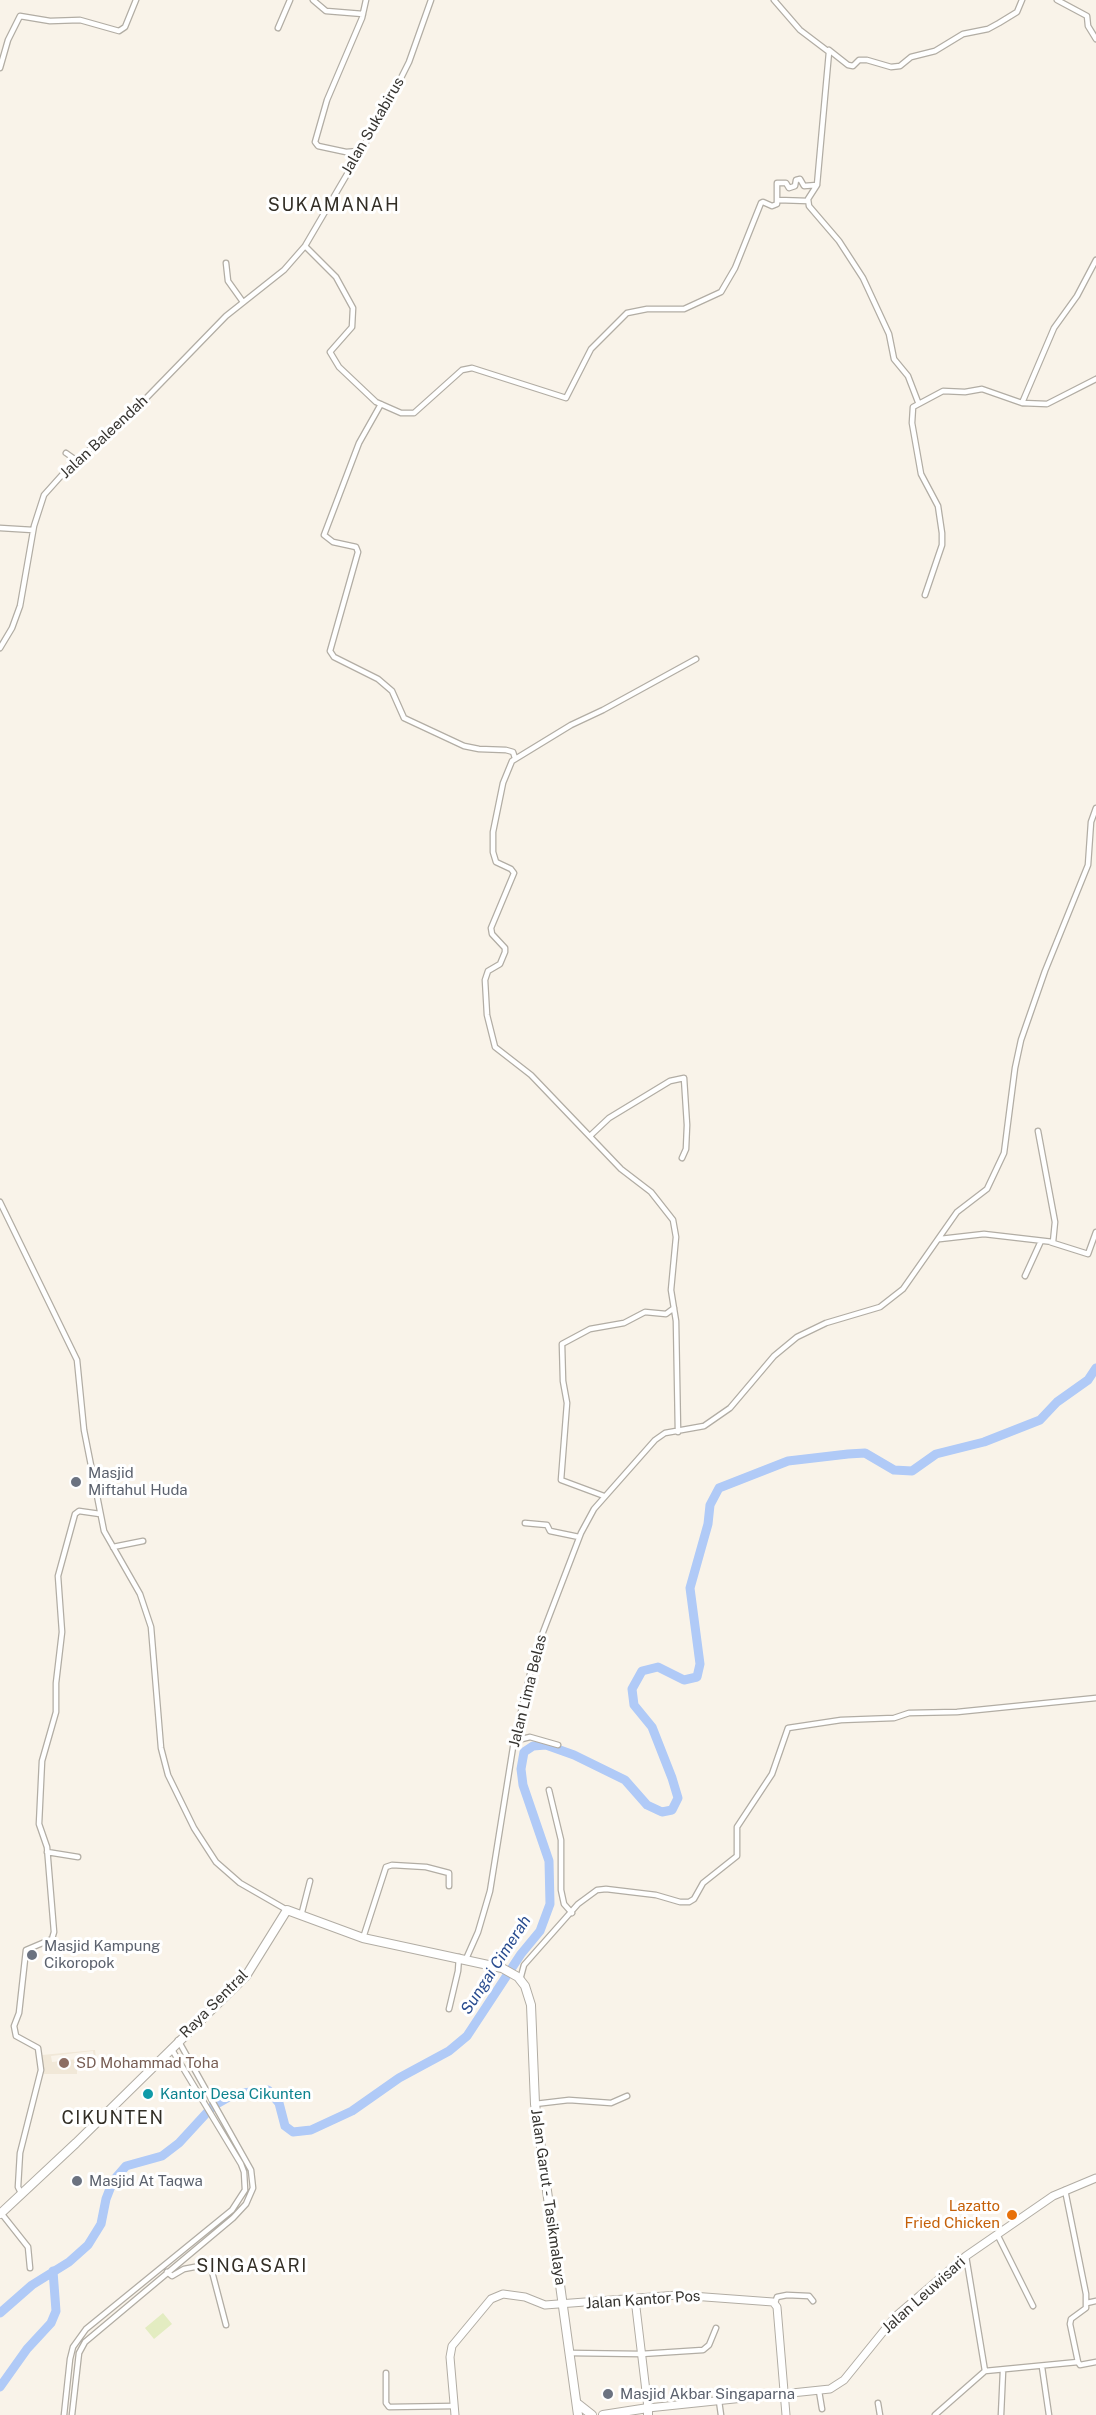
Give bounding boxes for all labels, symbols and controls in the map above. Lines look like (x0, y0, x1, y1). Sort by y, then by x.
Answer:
street label: Jalan Sukabirus (338, 74, 408, 178)
district label: SUKAMANAH (268, 194, 400, 216)
street label: Jalan Baleendah (56, 392, 152, 482)
place label: Masjid Miftahul Huda (88, 1464, 188, 1499)
marker: Masjid Miftahul Huda (69, 1475, 83, 1489)
street label: Jalan Lima Belas (505, 1633, 551, 1749)
water label: Sungai Cimerah (457, 1912, 535, 2018)
place label: Masjid Kampung Cikoropok (44, 1937, 160, 1972)
marker: Masjid Kampung Cikoropok (25, 1948, 39, 1962)
street label: Raya Sentral (176, 1966, 252, 2042)
place label: SD Mohammad Toha (76, 2054, 219, 2072)
marker: SD Mohammad Toha (57, 2056, 71, 2070)
place label: Kantor Desa Cikunten (160, 2085, 311, 2103)
marker: Kantor Desa Cikunten (141, 2087, 155, 2101)
district label: CIKUNTEN (61, 2107, 165, 2129)
street label: Jalan Garut - Tasikmalaya (527, 2108, 569, 2286)
place label: Masjid At Taqwa (89, 2172, 203, 2190)
marker: Masjid At Taqwa (70, 2174, 84, 2188)
place label: Lazatto Fried Chicken (904, 2197, 1000, 2232)
marker: Lazatto Fried Chicken (1005, 2208, 1019, 2222)
street label: Jalan Leuwisari (879, 2253, 969, 2337)
district label: SINGASARI (196, 2255, 308, 2277)
street label: Jalan Kantor Pos (585, 2287, 701, 2313)
place label: Masjid Akbar Singaparna (620, 2385, 795, 2403)
marker: Masjid Akbar Singaparna (601, 2387, 615, 2401)

